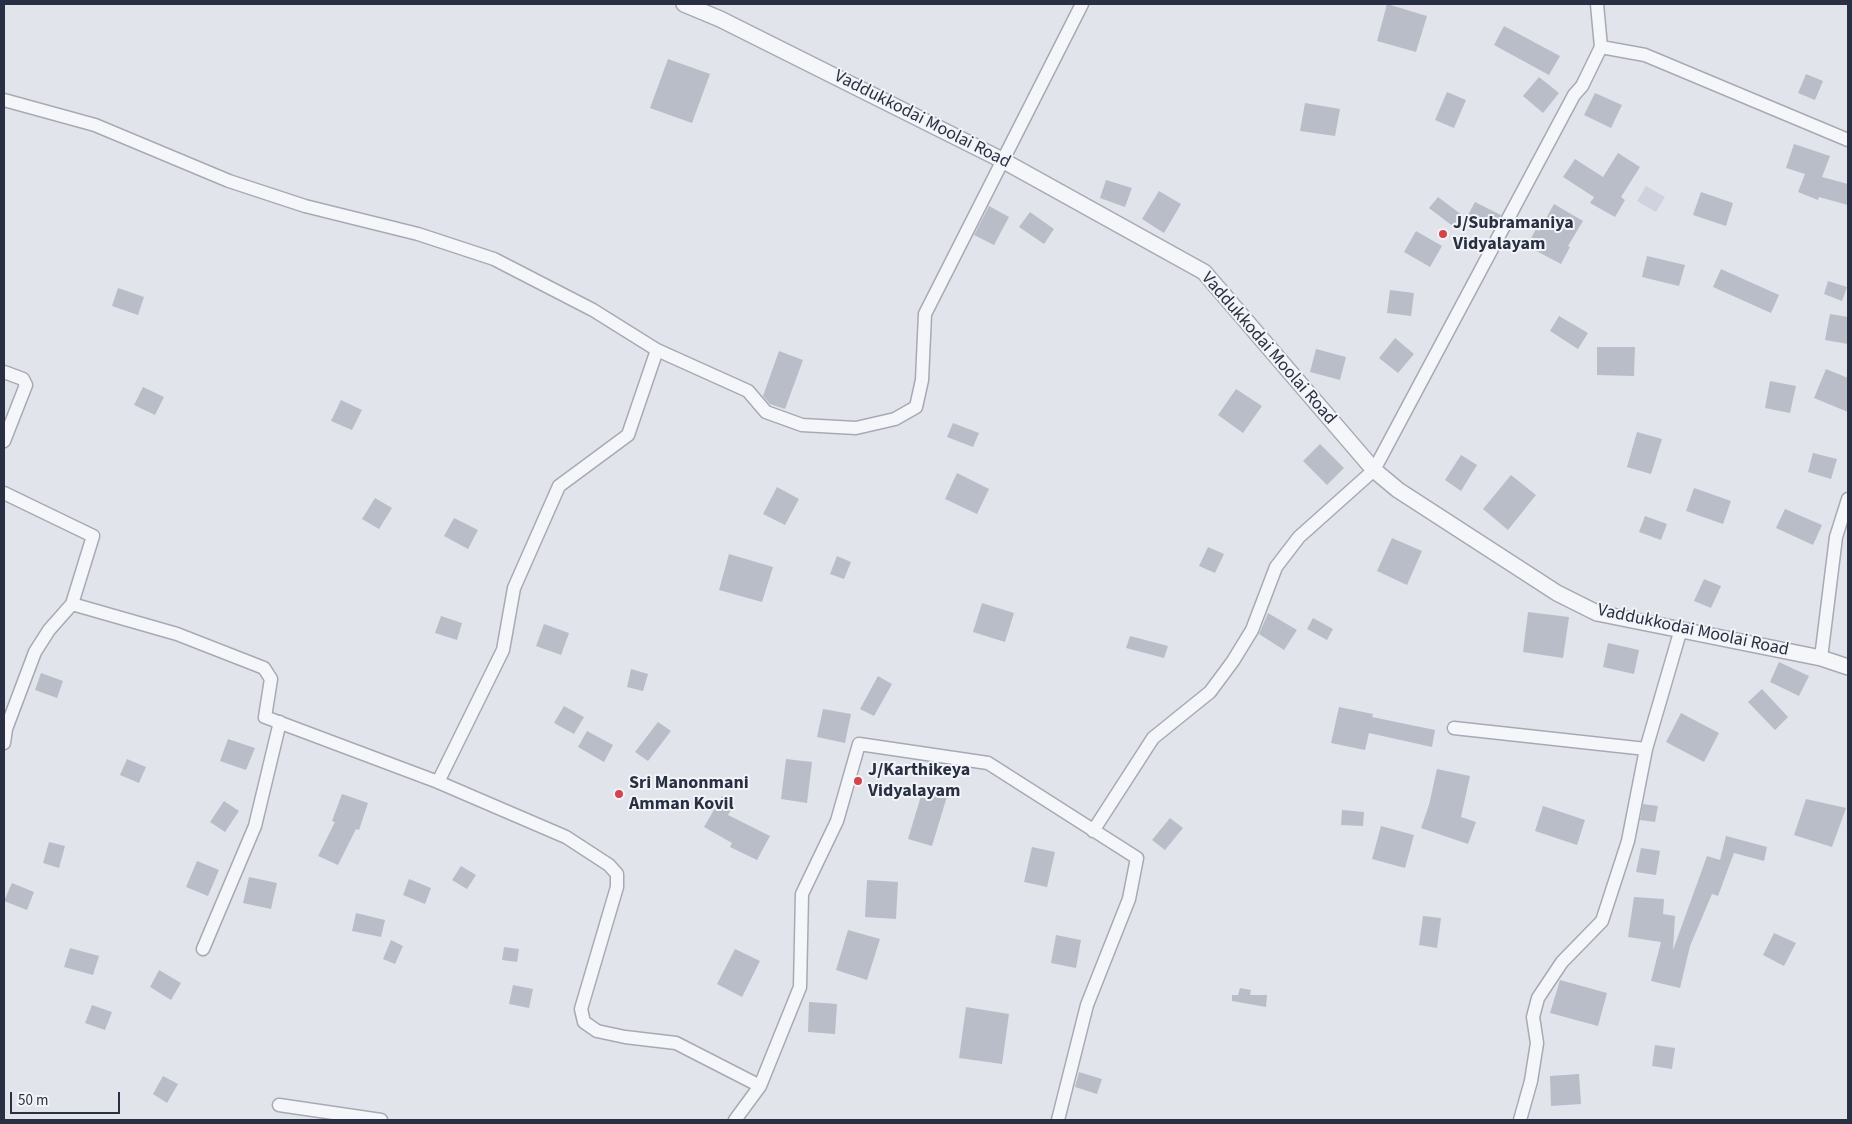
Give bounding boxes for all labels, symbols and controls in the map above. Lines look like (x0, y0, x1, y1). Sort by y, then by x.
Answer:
street label: Vaddukkodai Moolai Road (830, 66, 1014, 174)
place label: J/Subramaniya Vidyalayam (1453, 213, 1574, 255)
marker: J/Subramaniya Vidyalayam (1437, 228, 1449, 240)
street label: Vaddukkodai Moolai Road (1196, 268, 1340, 430)
street label: Vaddukkodai Moolai Road (1595, 600, 1791, 662)
place label: J/Karthikeya Vidyalayam (868, 760, 970, 802)
place label: Sri Manonmani Amman Kovil (629, 773, 749, 816)
marker: J/Karthikeya Vidyalayam (852, 775, 864, 787)
marker: Sri Manonmani Amman Kovil (613, 788, 625, 800)
scale bar (12, 1082, 122, 1114)
text: 50 m (18, 1090, 48, 1111)

